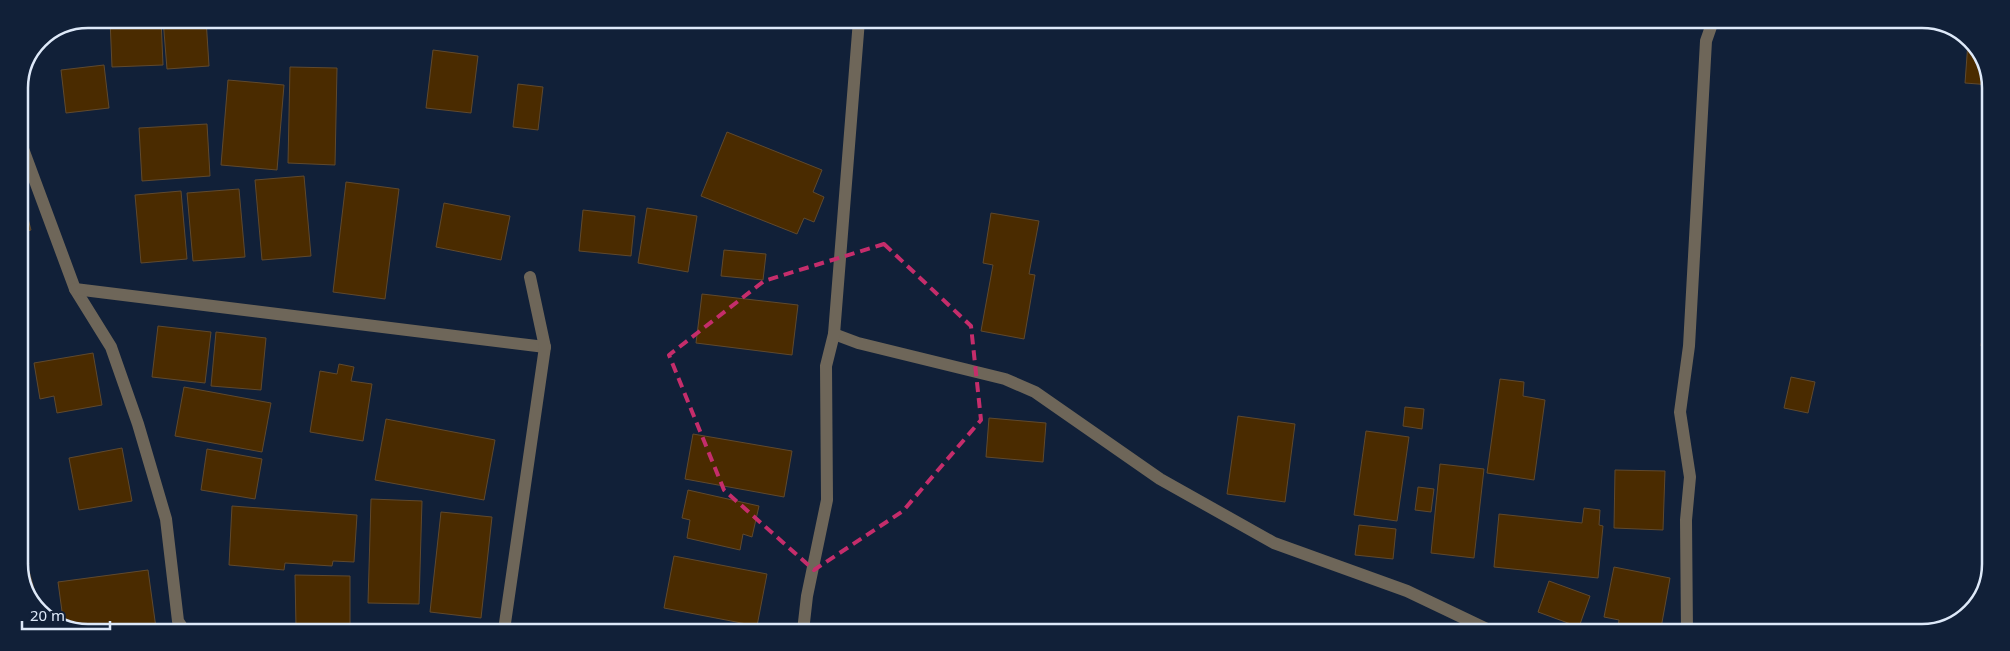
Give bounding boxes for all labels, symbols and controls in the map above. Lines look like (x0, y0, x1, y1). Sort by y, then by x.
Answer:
scale bar (22, 598, 110, 630)
text: 20 m (30, 605, 65, 625)

